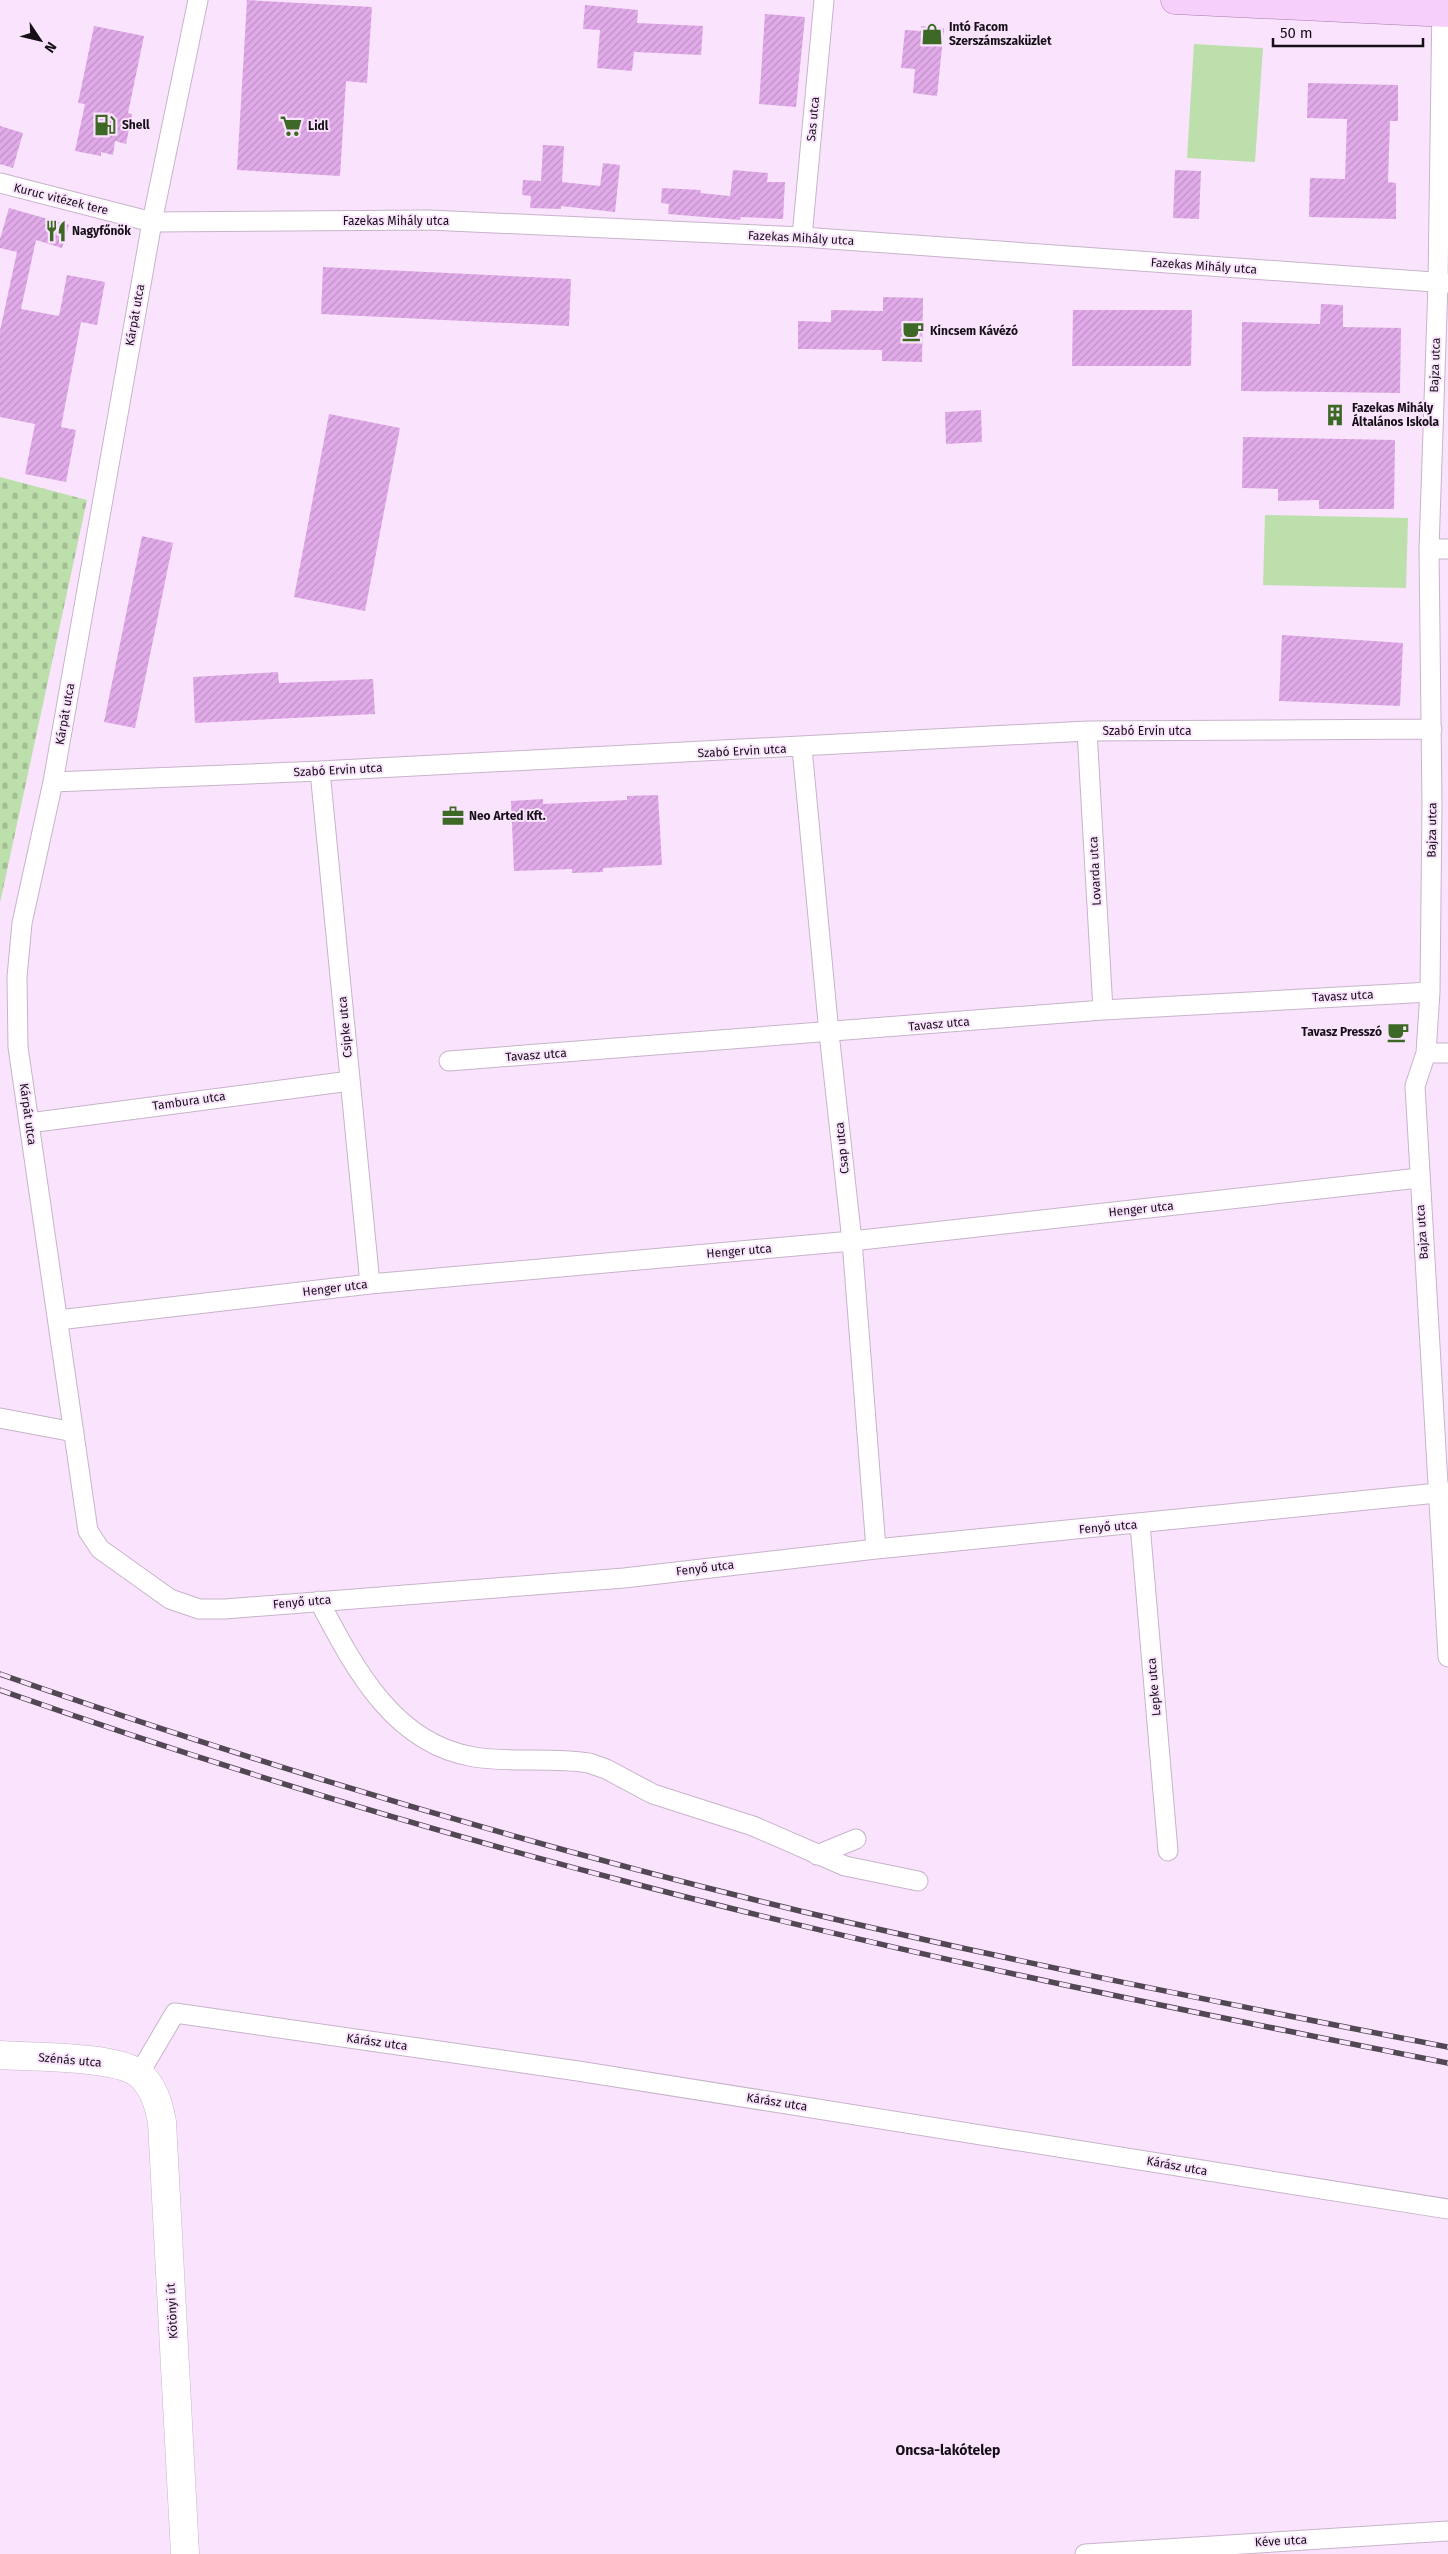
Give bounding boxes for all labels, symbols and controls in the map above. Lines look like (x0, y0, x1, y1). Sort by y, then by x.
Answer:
north arrow (15, 15, 65, 65)
scale bar (1273, 15, 1423, 47)
place label: Intó Facom Szerszámszaküzlet (949, 20, 1052, 48)
shop icon: Intó Facom Szerszámszaküzlet (919, 21, 945, 47)
text: 50 m (1280, 24, 1313, 42)
text: N (41, 38, 60, 56)
street label: Sas utca (804, 96, 822, 142)
fuel station icon: Shell (92, 112, 118, 138)
supermarket icon: Lidl (278, 113, 304, 139)
place label: Shell (122, 118, 150, 132)
place label: Lidl (308, 119, 329, 133)
street label: Kuruc vitézek tere (12, 180, 110, 218)
street label: Fazekas Mihály utca (343, 214, 449, 228)
restaurant icon: Nagyfőnök (43, 218, 69, 244)
place label: Nagyfőnök (72, 224, 131, 238)
street label: Fazekas Mihály utca (747, 228, 855, 248)
street label: Fazekas Mihály utca (1150, 255, 1258, 277)
street label: Kárpát utca (123, 283, 147, 347)
cafe icon: Kincsem Kávézó (900, 318, 926, 344)
place label: Kincsem Kávézó (930, 324, 1018, 338)
street label: Bajza utca (1427, 337, 1443, 393)
place label: Fazekas Mihály Általános Iskola (1351, 401, 1440, 429)
building icon: Fazekas Mihály Általános Iskola (1322, 402, 1348, 428)
street label: Kárpát utca (53, 682, 77, 746)
street label: Szabó Ervin utca (1102, 724, 1192, 738)
street label: Szabó Ervin utca (697, 742, 787, 760)
street label: Szabó Ervin utca (293, 761, 383, 779)
street label: Bajza utca (1425, 802, 1439, 858)
office icon: Neo Arted Kft. (440, 803, 466, 829)
place label: Neo Arted Kft. (469, 809, 546, 823)
street label: Lovarda utca (1086, 836, 1104, 906)
street label: Tavasz utca (1312, 987, 1374, 1005)
street label: Csipke utca (335, 996, 355, 1058)
street label: Tavasz utca (908, 1014, 970, 1034)
cafe icon: Tavasz Presszó (1385, 1019, 1411, 1045)
place label: Tavasz Presszó (1301, 1025, 1382, 1039)
street label: Tavasz utca (505, 1046, 567, 1064)
street label: Kárpát utca (17, 1082, 39, 1146)
street label: Tambura utca (152, 1089, 226, 1113)
street label: Csap utca (832, 1121, 852, 1175)
street label: Henger utca (1108, 1199, 1174, 1219)
street label: Bajza utca (1413, 1204, 1431, 1260)
street label: Henger utca (706, 1241, 772, 1261)
street label: Henger utca (302, 1277, 368, 1299)
street label: Fenyő utca (1078, 1517, 1138, 1537)
street label: Fenyő utca (675, 1557, 735, 1579)
street label: Fenyő utca (272, 1592, 332, 1612)
street label: Lepke utca (1144, 1657, 1164, 1717)
street label: Kárász utca (346, 2031, 408, 2053)
street label: Szénás utca (38, 2050, 102, 2070)
street label: Kárász utca (746, 2090, 808, 2114)
street label: Kárász utca (1146, 2154, 1208, 2178)
street label: Kötönyi út (164, 2282, 180, 2339)
district label: Oncsa-lakótelep (896, 2442, 1000, 2459)
street label: Kéve utca (1255, 2533, 1307, 2549)

